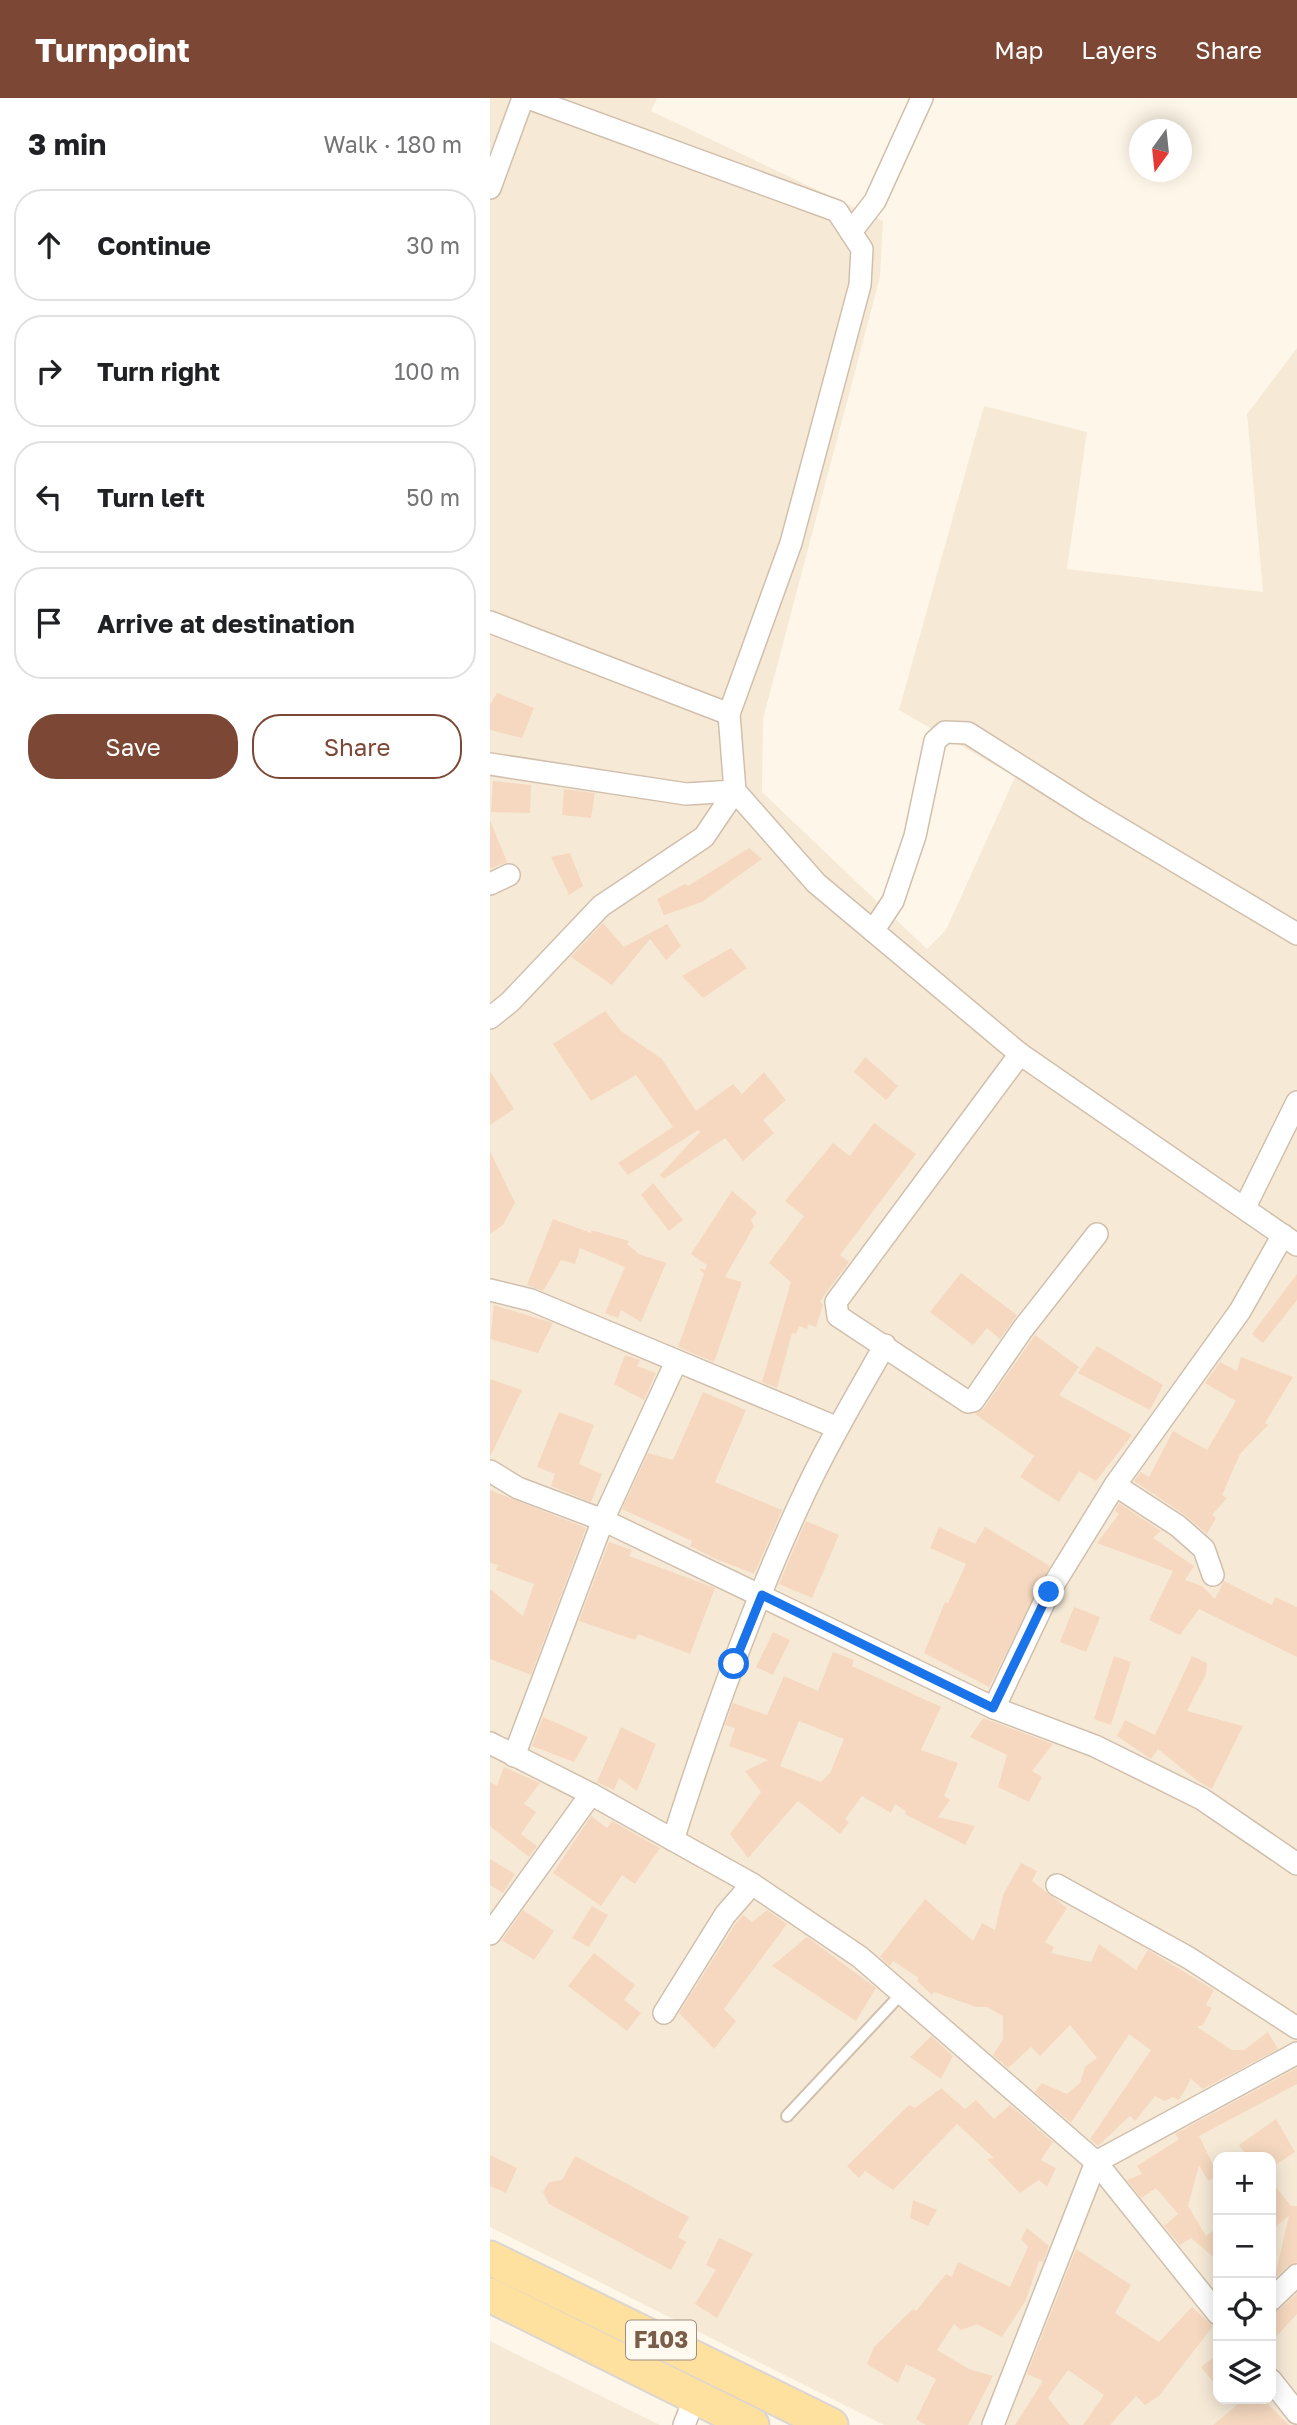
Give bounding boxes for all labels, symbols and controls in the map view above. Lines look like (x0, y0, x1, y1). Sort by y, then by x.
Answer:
text: Turnpoint (35, 30, 190, 69)
text: Map (994, 35, 1043, 64)
text: Layers (1081, 35, 1157, 64)
text: Share (1195, 35, 1262, 64)
north arrow (1129, 119, 1192, 182)
text: 3 min (28, 126, 106, 162)
text: Walk · 180 m (324, 130, 462, 158)
icon: ahead (30, 226, 68, 264)
text: Continue (97, 230, 211, 261)
text: 30 m (406, 231, 460, 259)
icon: right (30, 352, 68, 390)
text: Turn right (97, 356, 220, 387)
text: 100 m (394, 357, 460, 385)
icon: left (30, 478, 68, 516)
text: Turn left (97, 482, 205, 513)
text: 50 m (406, 483, 460, 511)
icon: arrive (30, 604, 68, 642)
text: Arrive at destination (97, 608, 355, 639)
button: Save (28, 714, 238, 779)
button: Share (252, 714, 462, 779)
route end (1033, 1576, 1064, 1607)
route start (718, 1648, 749, 1679)
map controls (1213, 2152, 1276, 2404)
button: + (1213, 2152, 1276, 2215)
button: − (1213, 2215, 1276, 2278)
button: locate (1213, 2278, 1276, 2341)
road number: F103 (626, 2320, 696, 2360)
button: layers (1213, 2341, 1276, 2404)

